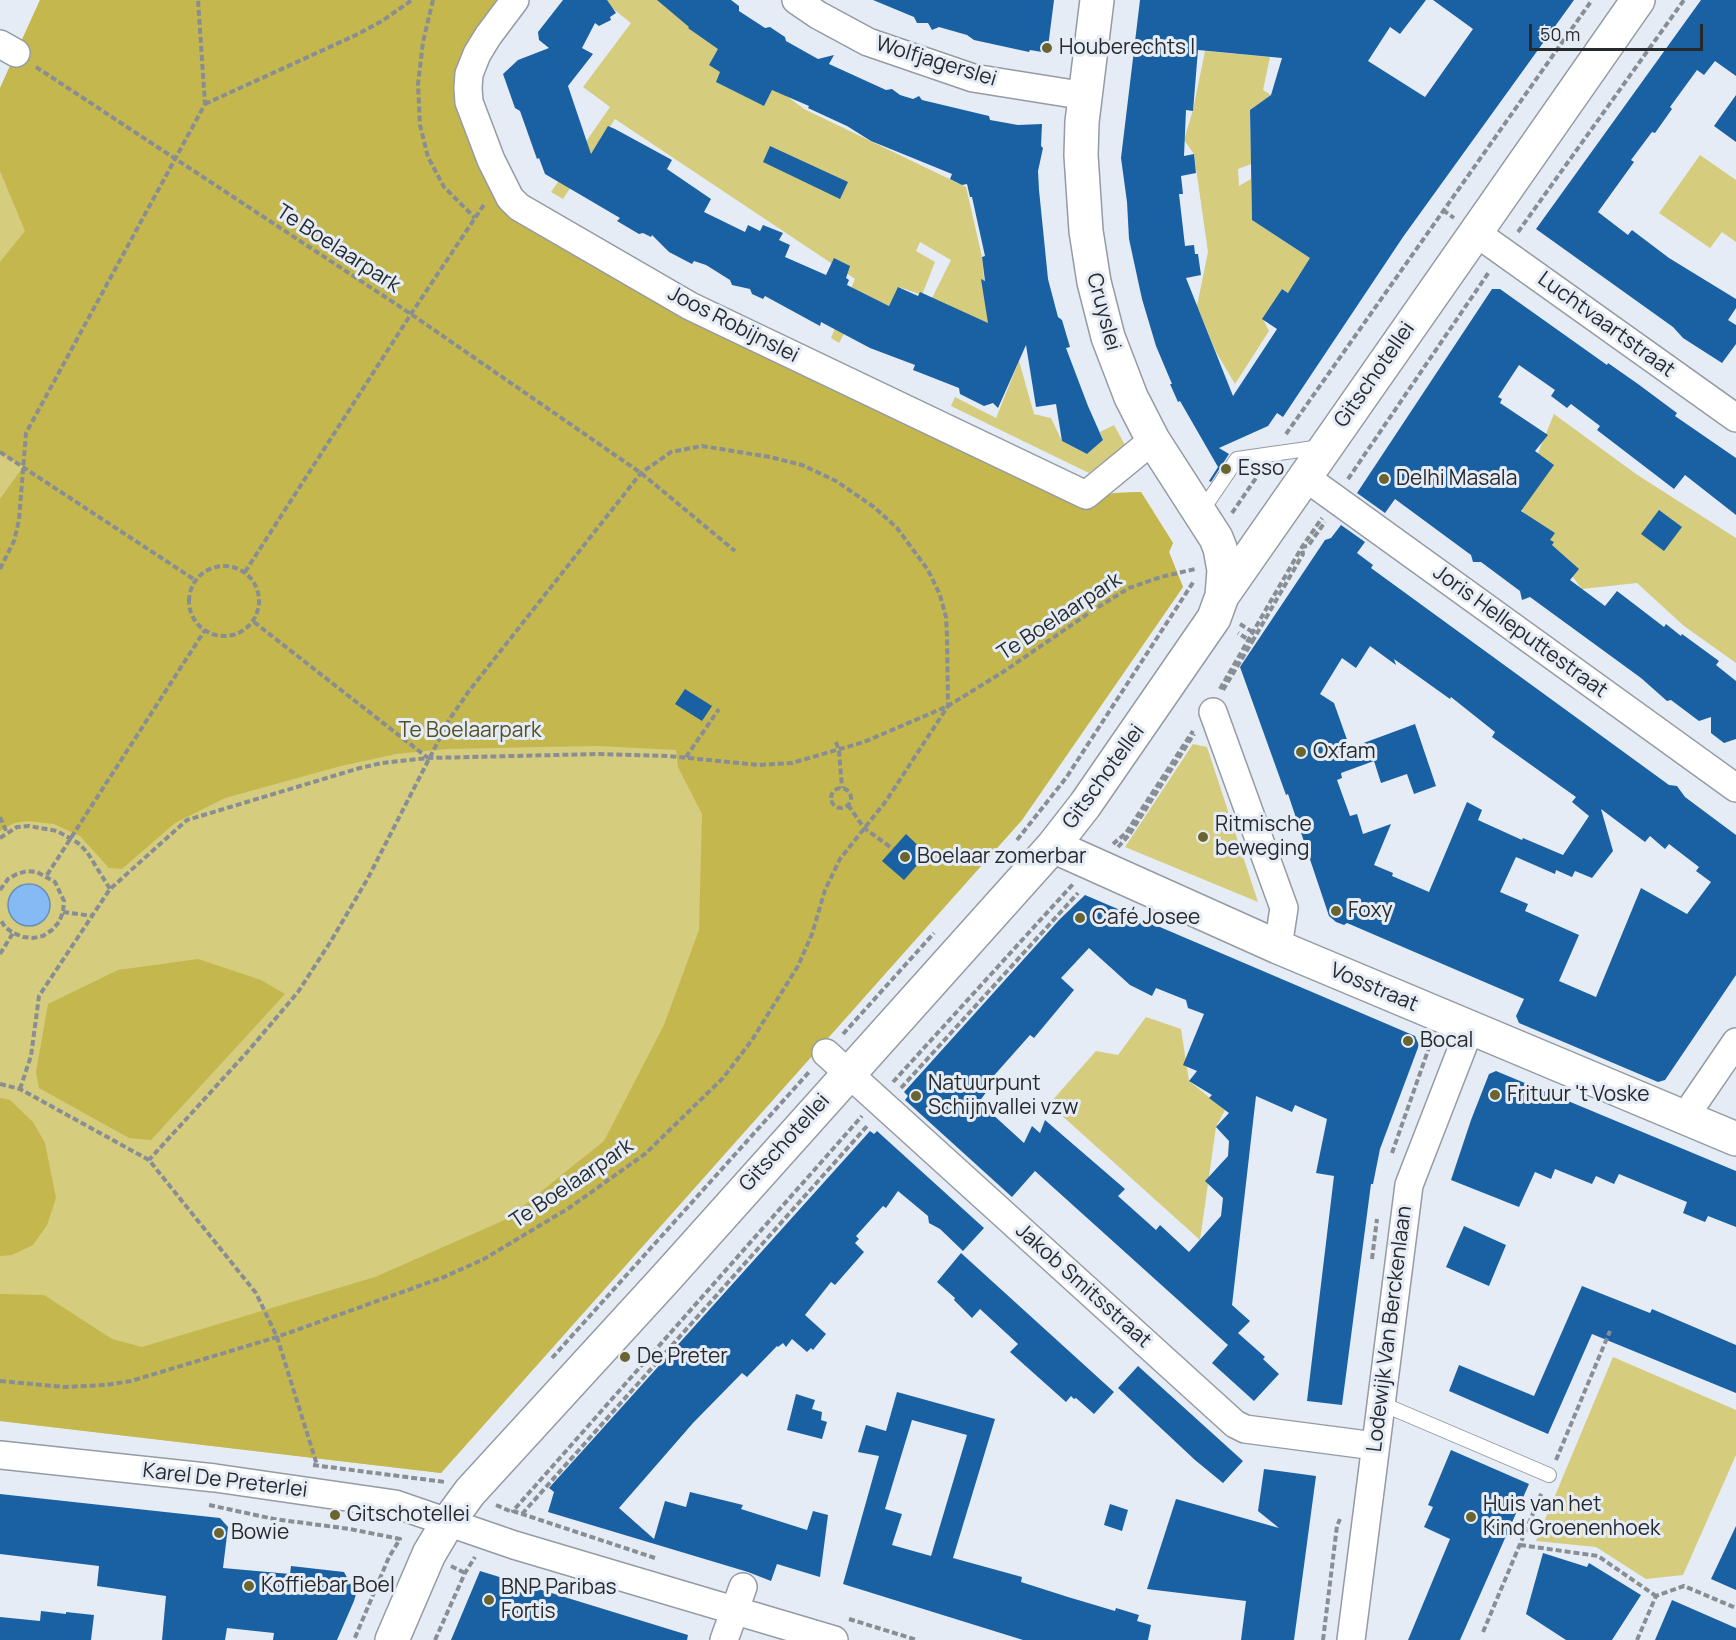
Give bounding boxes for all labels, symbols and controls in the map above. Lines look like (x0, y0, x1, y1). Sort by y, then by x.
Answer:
scale bar (1532, 12, 1706, 50)
text: 50 m (1540, 22, 1580, 46)
street label: Wolfjagerslei (873, 32, 999, 92)
place label: Houberechts I (1059, 35, 1195, 61)
marker: Houberechts I (1040, 41, 1054, 55)
street label: Te Boelaarpark (271, 200, 405, 298)
street label: Luchtvaartstraat (1533, 267, 1679, 383)
street label: Cruyslei (1081, 270, 1125, 354)
street label: Joos Robijnslei (663, 281, 803, 369)
street label: Gitschotellei (1329, 317, 1421, 433)
place label: Esso (1238, 456, 1284, 482)
marker: Esso (1219, 462, 1233, 476)
place label: Delhi Masala (1396, 466, 1517, 492)
marker: Delhi Masala (1377, 472, 1391, 486)
street label: Joris Helleputtestraat (1428, 560, 1612, 704)
street label: Te Boelaarpark (993, 568, 1127, 666)
park label: Te Boelaarpark (399, 718, 541, 744)
street label: Gitschotellei (1058, 720, 1150, 834)
place label: Oxfam (1313, 739, 1375, 765)
marker: Oxfam (1294, 745, 1308, 759)
place label: Ritmische beweging (1215, 812, 1312, 862)
marker: Ritmische beweging (1196, 830, 1210, 844)
place label: Boelaar zomerbar (917, 844, 1087, 870)
marker: Boelaar zomerbar (898, 850, 912, 864)
place label: Foxy (1348, 898, 1393, 924)
marker: Foxy (1329, 904, 1343, 918)
place label: Café Josee (1092, 905, 1200, 931)
marker: Café Josee (1073, 911, 1087, 925)
street label: Vosstraat (1326, 958, 1422, 1018)
place label: Bocal (1420, 1028, 1473, 1054)
marker: Bocal (1401, 1034, 1415, 1048)
place label: Natuurpunt Schijnvallei vzw (928, 1071, 1078, 1121)
place label: Frituur 't Voske (1507, 1082, 1650, 1108)
marker: Frituur 't Voske (1488, 1088, 1502, 1102)
street label: Gitschotellei (735, 1089, 835, 1197)
marker: Natuurpunt Schijnvallei vzw (909, 1089, 923, 1103)
street label: Te Boelaarpark (506, 1134, 638, 1234)
street label: Lodewijk Van Berckenlaan (1362, 1204, 1418, 1454)
street label: Jakob Smitsstraat (1010, 1218, 1156, 1354)
place label: De Preter (637, 1344, 728, 1370)
marker: De Preter (618, 1350, 632, 1364)
street label: Karel De Preterlei (141, 1458, 309, 1504)
place label: Huis van het Kind Groenenhoek (1483, 1492, 1660, 1542)
place label: Gitschotellei (347, 1502, 470, 1528)
marker: Gitschotellei (328, 1508, 342, 1522)
marker: Huis van het Kind Groenenhoek (1464, 1510, 1478, 1524)
place label: Bowie (231, 1520, 289, 1546)
marker: Bowie (212, 1526, 226, 1540)
place label: Koffiebar Boel (261, 1573, 395, 1599)
place label: BNP Paribas Fortis (501, 1575, 617, 1625)
marker: Koffiebar Boel (242, 1579, 256, 1593)
marker: BNP Paribas Fortis (482, 1593, 496, 1607)

